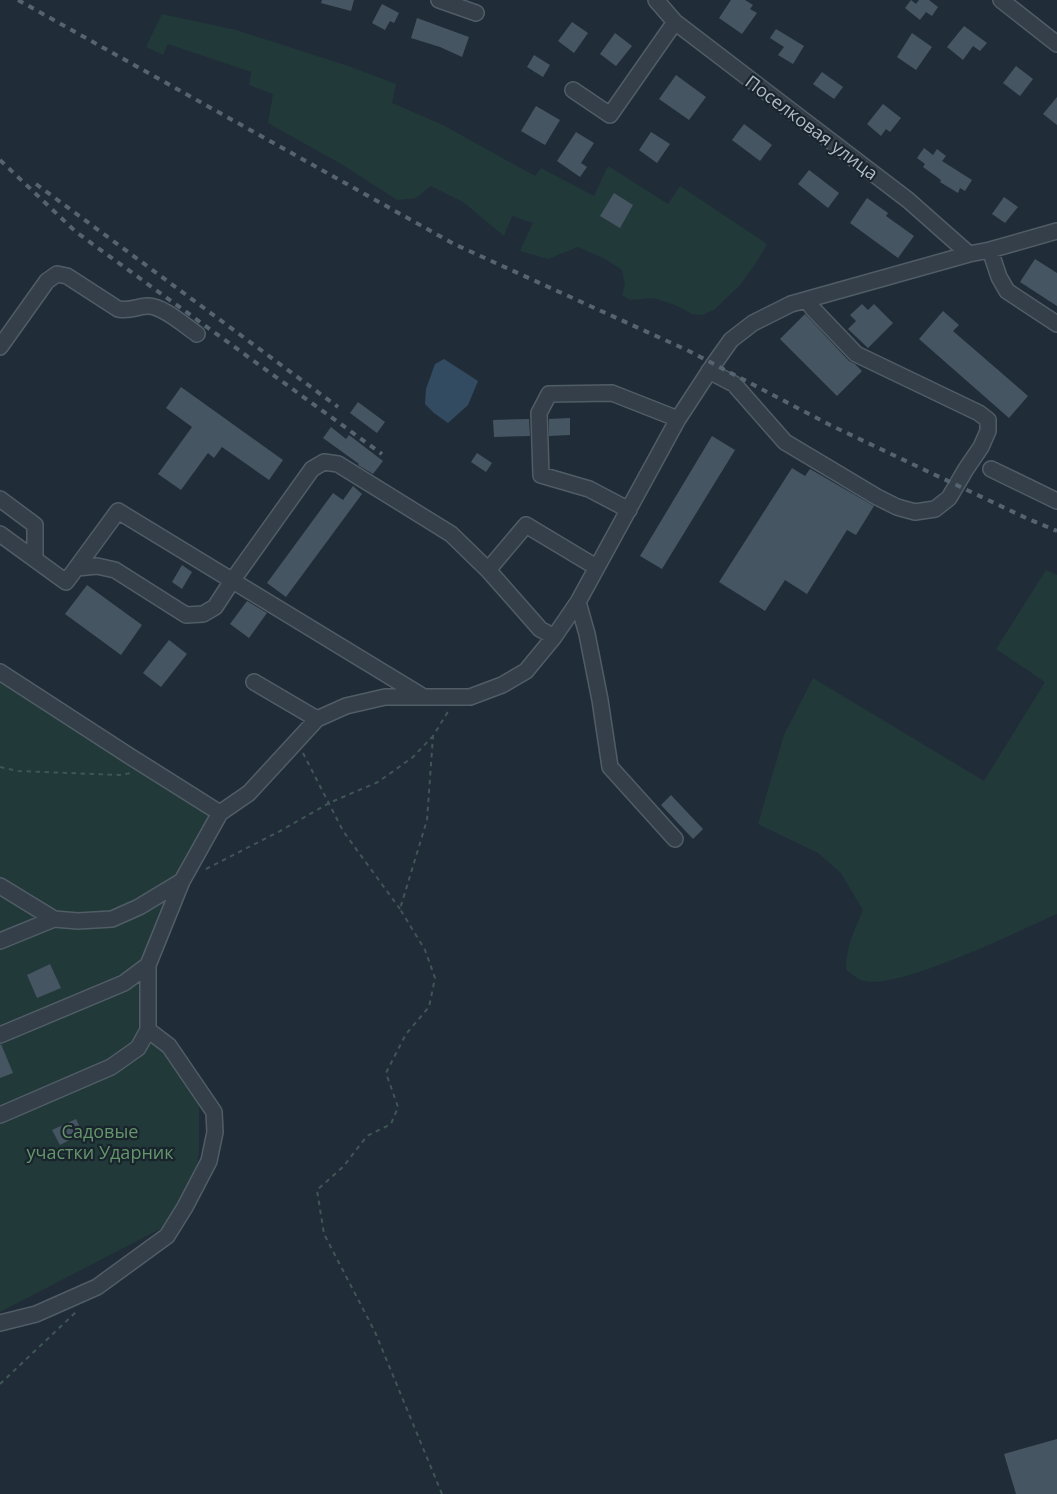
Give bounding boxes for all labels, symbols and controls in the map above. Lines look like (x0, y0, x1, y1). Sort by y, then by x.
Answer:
street label: Поселковая улица (741, 69, 883, 185)
park label: Садовые участки Ударник (26, 1119, 174, 1164)

